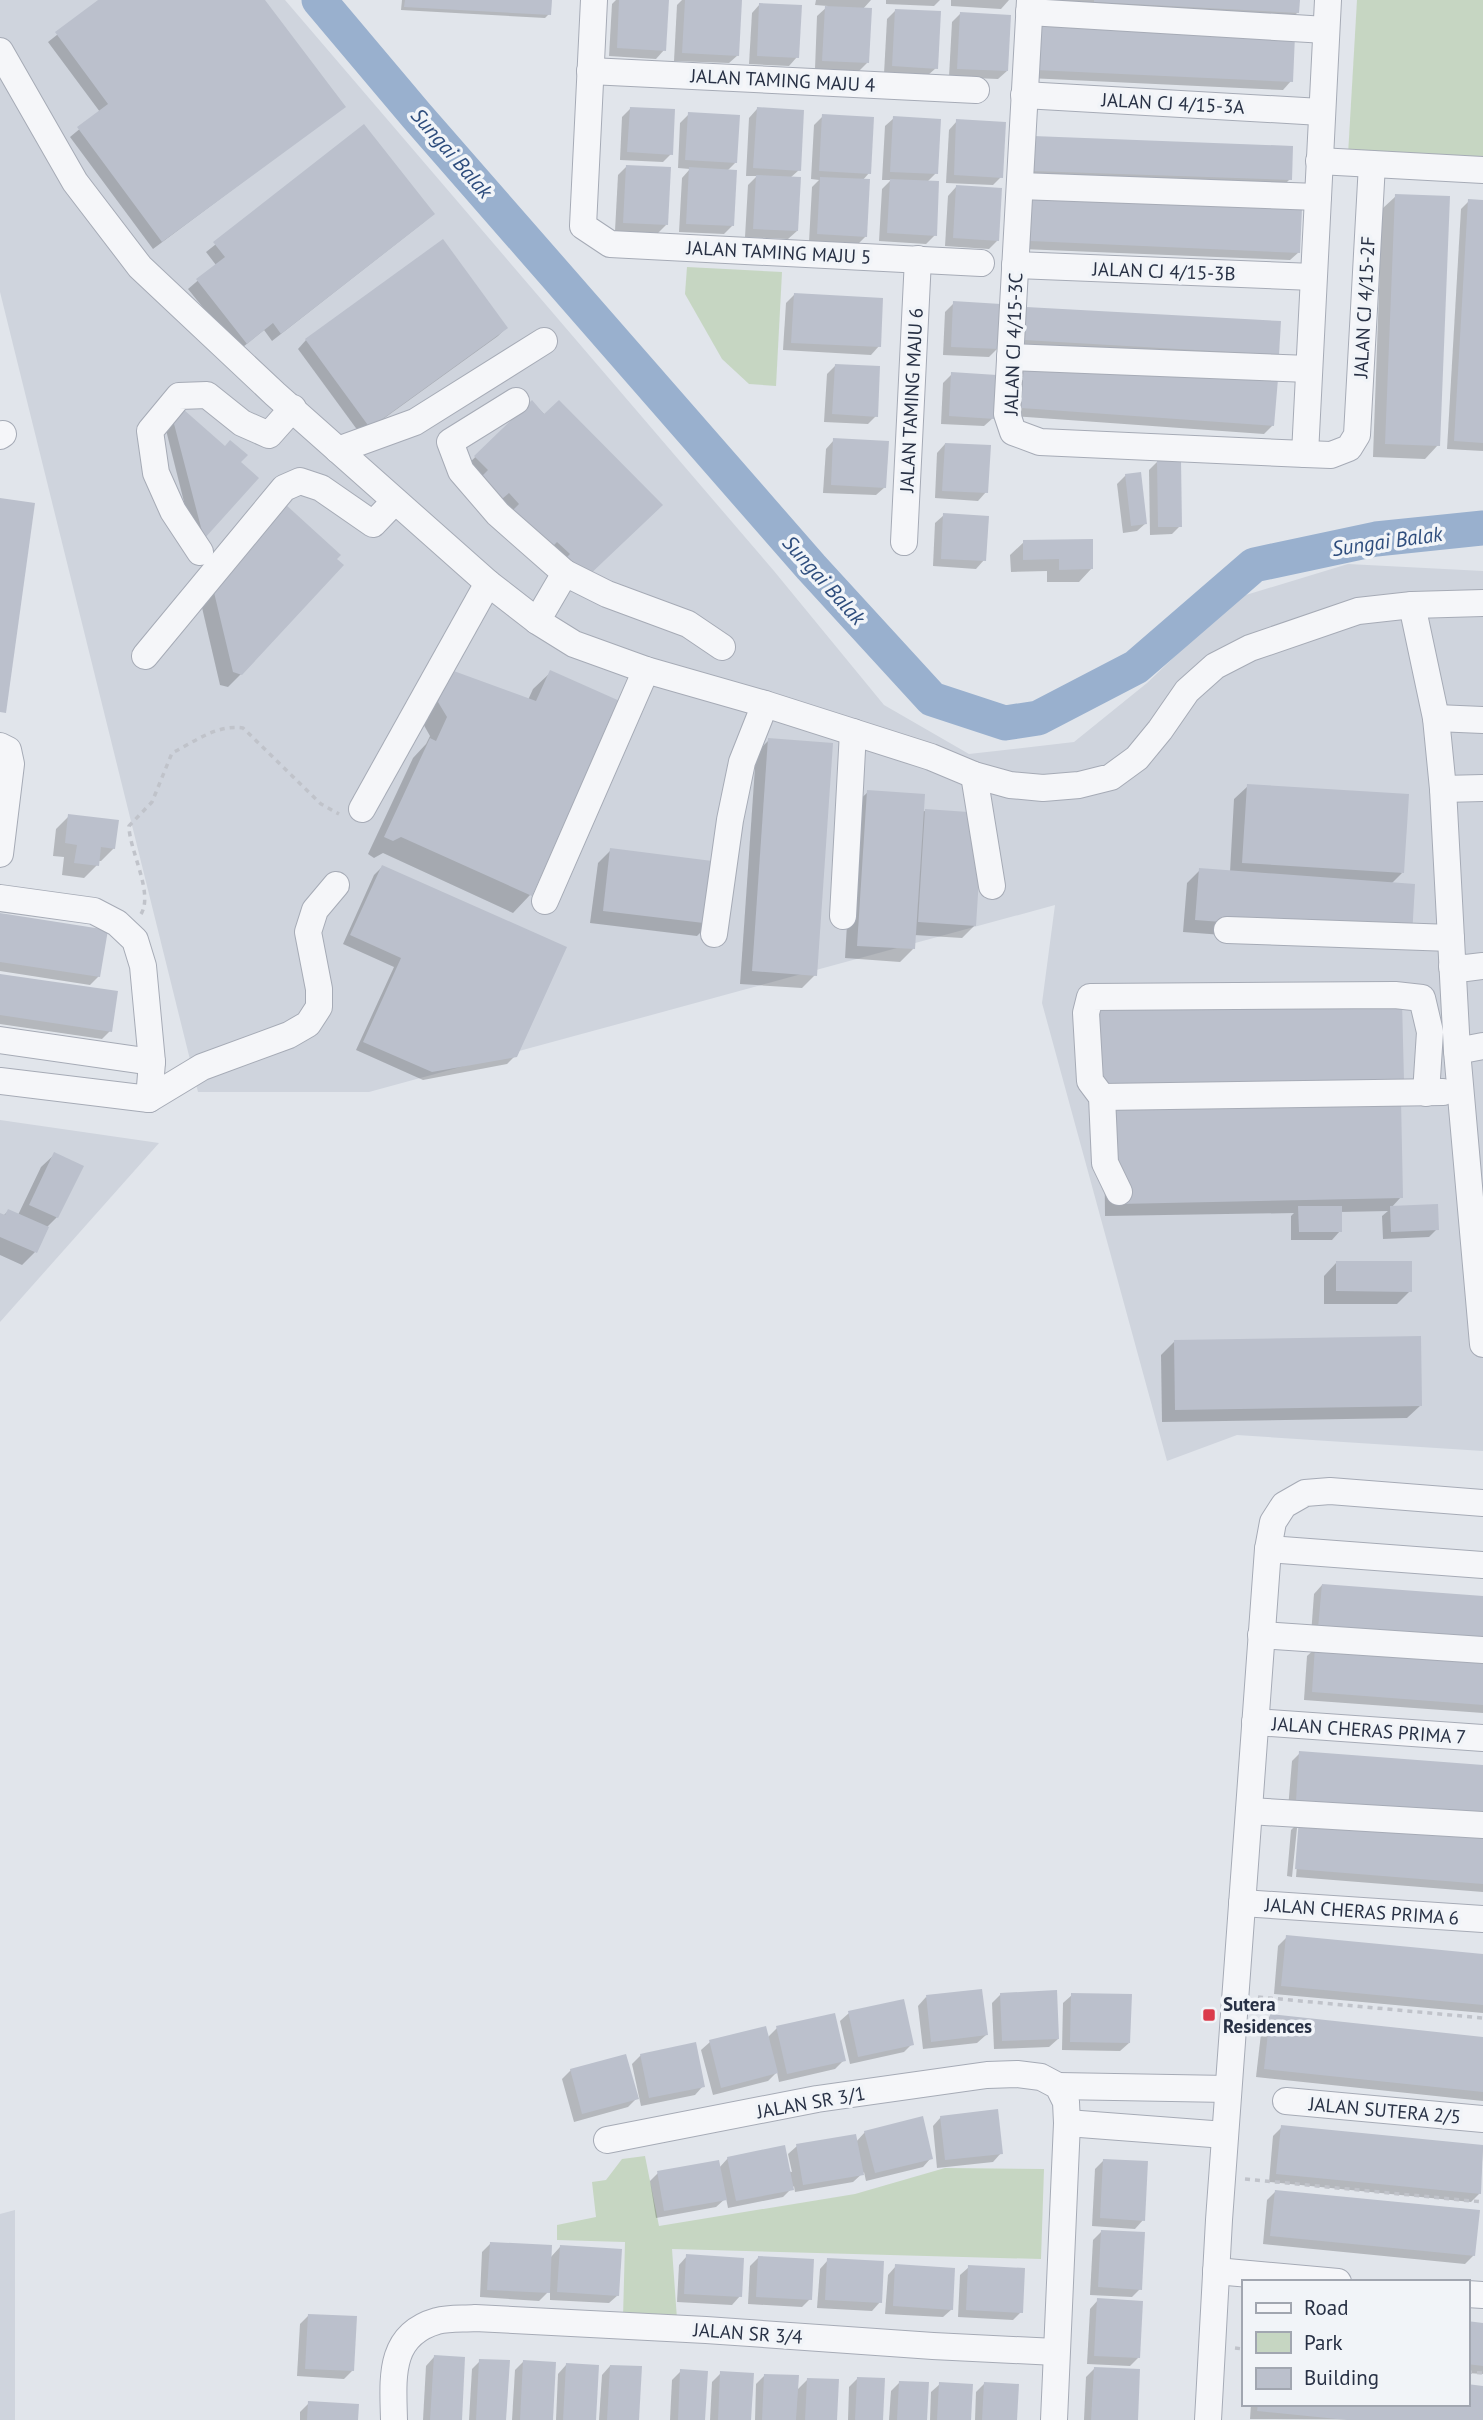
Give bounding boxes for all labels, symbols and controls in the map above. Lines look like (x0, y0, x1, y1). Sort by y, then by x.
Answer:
street label: JALAN TAMING MAJU 4 (689, 63, 876, 97)
street label: JALAN CJ 4/15-3A (1100, 87, 1245, 119)
water label: Sungai Balak (405, 102, 500, 205)
street label: JALAN TAMING MAJU 5 (685, 235, 872, 269)
street label: JALAN CJ 4/15-2F (1348, 236, 1380, 379)
street label: JALAN CJ 4/15-3B (1091, 256, 1236, 285)
street label: JALAN CJ 4/15-3C (998, 272, 1027, 417)
street label: JALAN TAMING MAJU 6 (894, 307, 928, 494)
water label: Sungai Balak (1330, 520, 1446, 562)
water label: Sungai Balak (777, 530, 872, 632)
street label: JALAN CHERAS PRIMA 7 (1270, 1711, 1467, 1749)
street label: JALAN CHERAS PRIMA 6 (1263, 1892, 1460, 1930)
place label: Sutera Residences (1223, 1992, 1312, 2038)
marker: Sutera Residences (1201, 2007, 1217, 2023)
street label: JALAN SR 3/1 (754, 2081, 867, 2123)
street label: JALAN SUTERA 2/5 (1307, 2091, 1462, 2129)
legend (1242, 2280, 1469, 2406)
text: Road (1304, 2294, 1348, 2321)
street label: JALAN SR 3/4 (692, 2317, 803, 2349)
text: Park (1304, 2329, 1343, 2356)
text: Building (1304, 2364, 1379, 2391)

